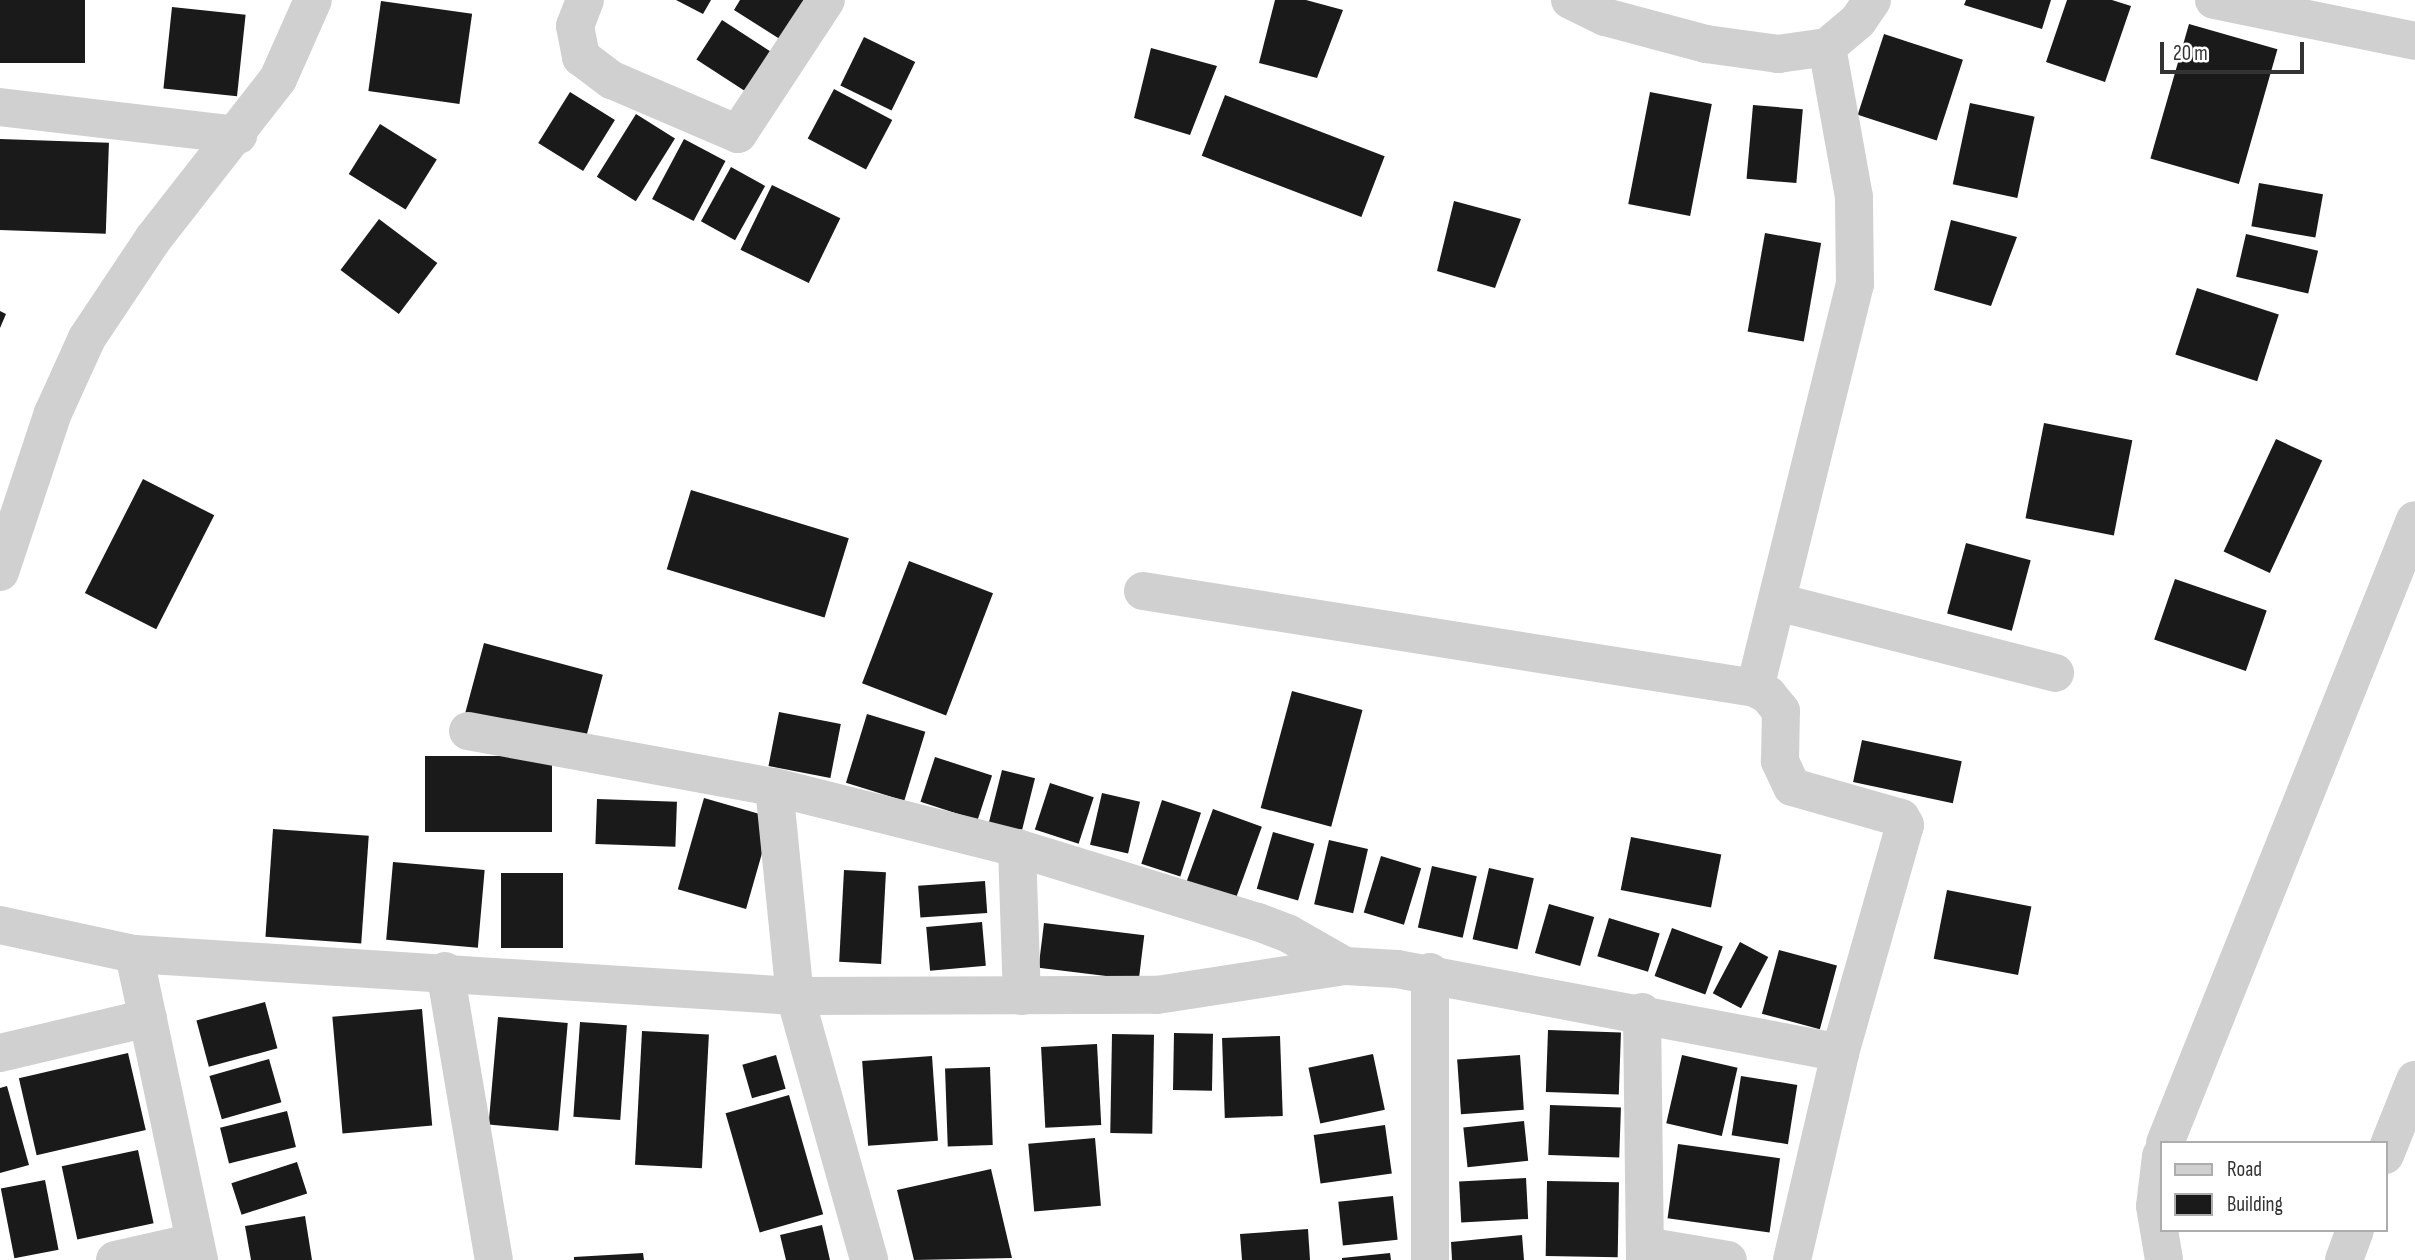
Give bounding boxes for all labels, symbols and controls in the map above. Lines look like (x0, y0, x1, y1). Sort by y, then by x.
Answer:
scale bar (2163, 28, 2306, 72)
text: 20 m (2173, 41, 2208, 66)
legend (2160, 1141, 2387, 1232)
text: Road (2227, 1157, 2262, 1182)
text: Building (2227, 1192, 2283, 1217)

